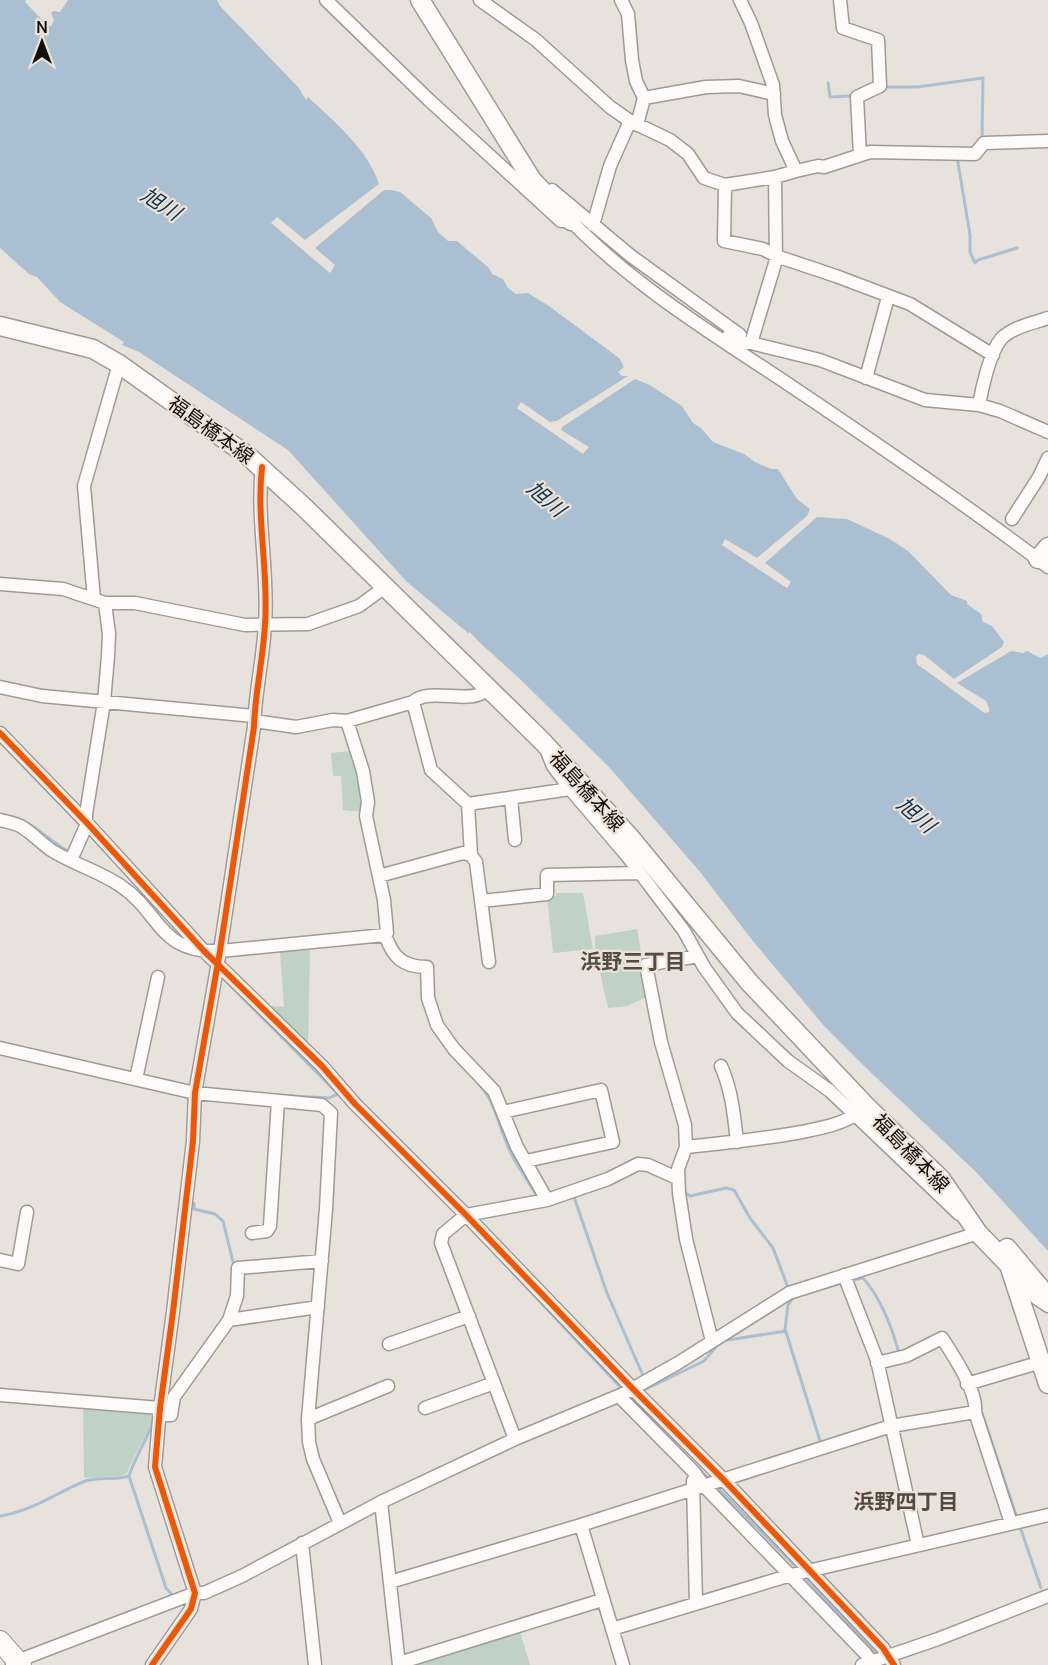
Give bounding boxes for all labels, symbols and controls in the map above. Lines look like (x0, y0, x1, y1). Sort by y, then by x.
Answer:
north arrow (12, 12, 72, 72)
text: N (36, 16, 48, 38)
water label: 旭川 (136, 180, 188, 227)
street label: 福島橋本線 (163, 389, 260, 470)
water label: 旭川 (522, 474, 573, 524)
street label: 福島橋本線 (544, 744, 631, 837)
water label: 旭川 (892, 790, 943, 840)
district label: 浜野三丁目 (581, 947, 686, 975)
street label: 福島橋本線 (867, 1107, 956, 1198)
district label: 浜野四丁目 (854, 1487, 959, 1515)

